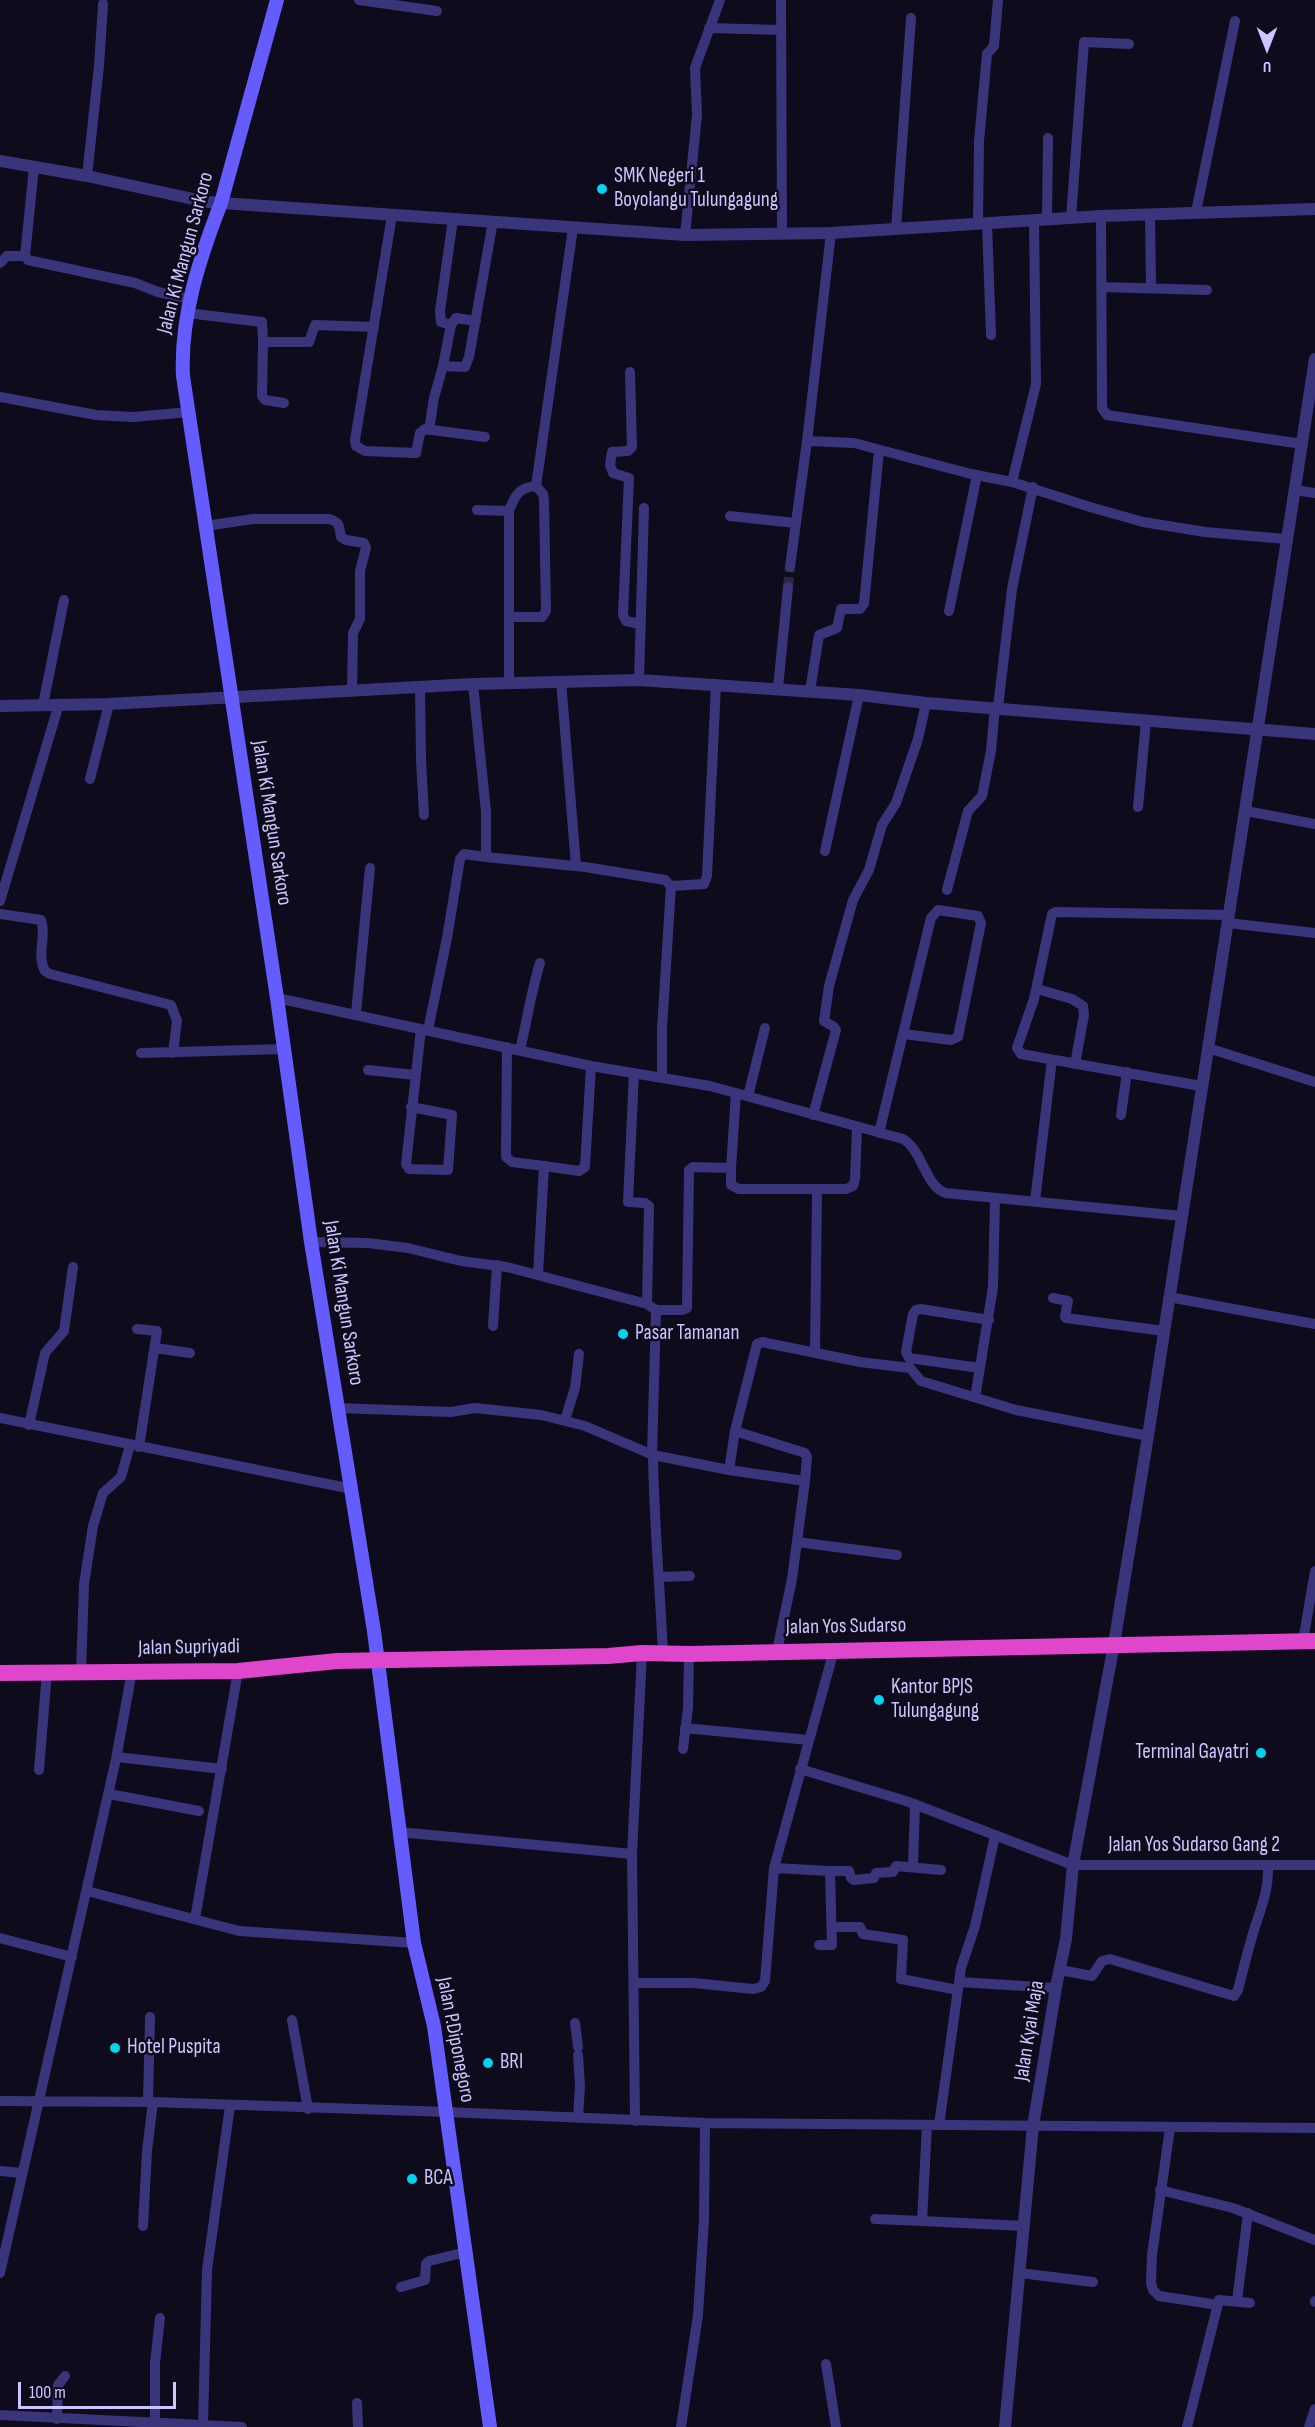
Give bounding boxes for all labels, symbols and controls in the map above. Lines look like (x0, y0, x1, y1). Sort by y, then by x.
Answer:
north arrow (1237, 18, 1297, 78)
text: U (1263, 57, 1271, 76)
place label: SMK Negeri 1 Boyolangu Tulungagung (614, 164, 778, 214)
street label: Jalan Ki Mangun Sarkoro (152, 169, 220, 337)
marker: SMK Negeri 1 Boyolangu Tulungagung (595, 182, 609, 196)
street label: Jalan Ki Mangun Sarkoro (246, 739, 296, 907)
street label: Jalan Ki Mangun Sarkoro (318, 1219, 368, 1387)
place label: Pasar Tamanan (635, 1321, 739, 1347)
marker: Pasar Tamanan (616, 1327, 630, 1341)
street label: Jalan Yos Sudarso (786, 1613, 906, 1641)
street label: Jalan Supriyadi (138, 1635, 240, 1661)
place label: Kantor BPJS Tulungagung (891, 1675, 979, 1725)
marker: Kantor BPJS Tulungagung (872, 1693, 886, 1707)
place label: Terminal Gayatri (1135, 1740, 1249, 1766)
marker: Terminal Gayatri (1254, 1746, 1268, 1760)
street label: Jalan Yos Sudarso Gang 2 (1108, 1833, 1280, 1859)
street label: Jalan P.Diponegoro (431, 1975, 479, 2105)
street label: Jalan Kyai Maja (1010, 1979, 1050, 2083)
place label: Hotel Puspita (127, 2035, 220, 2061)
marker: Hotel Puspita (108, 2041, 122, 2055)
place label: BRI (500, 2050, 523, 2076)
marker: BRI (481, 2056, 495, 2070)
place label: BCA (424, 2166, 453, 2192)
marker: BCA (405, 2172, 419, 2186)
scale bar (21, 2370, 178, 2408)
text: 100 m (29, 2382, 66, 2403)

